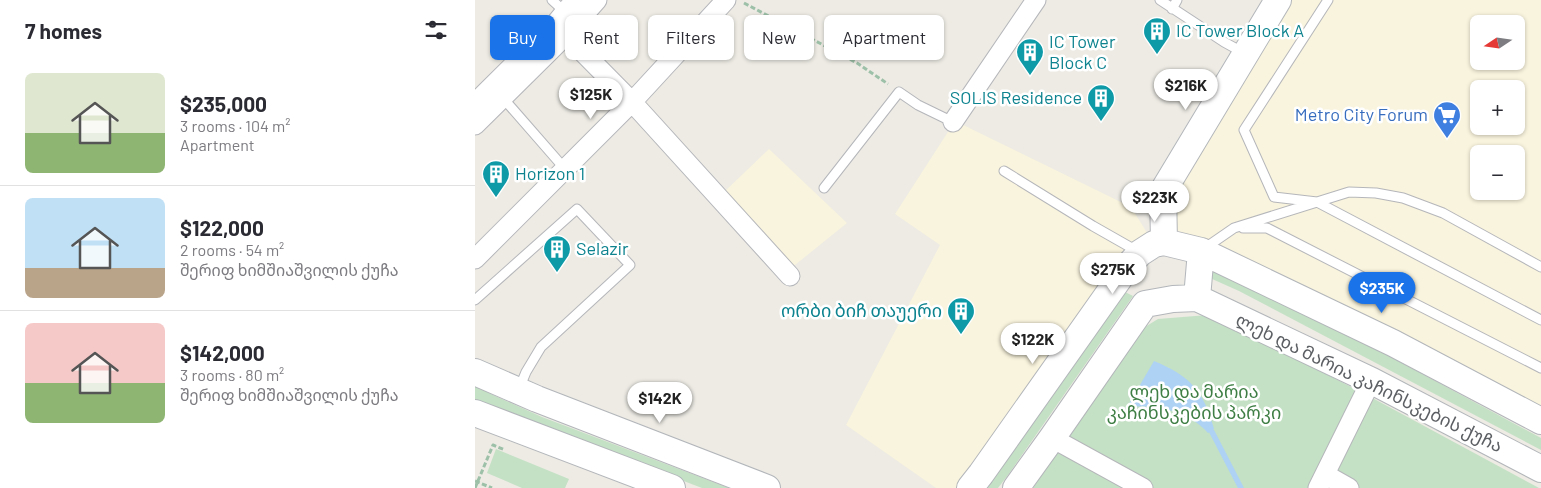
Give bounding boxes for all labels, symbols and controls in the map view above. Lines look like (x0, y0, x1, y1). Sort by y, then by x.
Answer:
chip: Buy (490, 15, 555, 60)
chip: Rent (565, 15, 638, 60)
chip: Filters (648, 15, 734, 60)
chip: New (744, 15, 814, 60)
chip: Apartment (824, 15, 944, 60)
north arrow (1470, 15, 1525, 70)
map controls (1470, 15, 1525, 200)
icon: filters (422, 16, 450, 44)
building icon: IC Tower Block A (1142, 16, 1172, 55)
text: 7 homes (25, 18, 102, 43)
place label: IC Tower Block A (1176, 19, 1304, 41)
place label: IC Tower Block C (1049, 30, 1116, 73)
building icon: IC Tower Block C (1015, 37, 1045, 76)
pin: $216K (1151, 68, 1221, 111)
text: $216K (1165, 75, 1207, 94)
pin: $125K (556, 78, 626, 120)
button: + (1470, 80, 1525, 135)
building icon: SOLIS Residence (1086, 83, 1116, 122)
text: $125K (570, 84, 612, 103)
place label: SOLIS Residence (950, 86, 1082, 108)
text: $235,000 (180, 91, 267, 116)
icon: home (65, 93, 125, 153)
supermarket icon: Metro City Forum (1432, 100, 1462, 139)
place label: Metro City Forum (1295, 103, 1428, 125)
text: 3 rooms · 104 m² (180, 116, 290, 135)
text: Apartment (180, 135, 255, 154)
button: − (1470, 145, 1525, 200)
building icon: Horizon 1 (481, 159, 511, 198)
place label: Horizon 1 (515, 162, 585, 184)
pin: $223K (1120, 180, 1190, 223)
text: $223K (1132, 187, 1178, 206)
text: $122,000 (180, 215, 264, 240)
icon: home (65, 218, 125, 278)
building icon: Selazir (542, 234, 572, 273)
place label: Selazir (576, 237, 629, 259)
text: 2 rooms · 54 m² (180, 240, 284, 259)
pin: $275K (1078, 252, 1148, 295)
text: $275K (1091, 259, 1135, 278)
text: შერიფ ხიმშიაშვილის ქუჩა (180, 260, 398, 279)
pin: $235K (1347, 272, 1417, 314)
text: $235K (1359, 278, 1405, 297)
building icon: ორბი ბიჩ თაუერი (946, 296, 976, 335)
place label: ორბი ბიჩ თაუერი (781, 299, 942, 322)
street label: ლეხ და მარია კაჩინსკების ქუჩა (1232, 308, 1506, 457)
pin: $122K (998, 322, 1068, 365)
text: $122K (1012, 329, 1054, 348)
text: $142,000 (180, 340, 265, 365)
icon: home (65, 343, 125, 403)
text: 3 rooms · 80 m² (180, 365, 284, 384)
park label: ლეხ და მარია კაჩინსკების პარკი (1107, 380, 1281, 424)
pin: $142K (625, 382, 695, 424)
text: შერიფ ხიმშიაშვილის ქუჩა (180, 385, 398, 404)
text: $142K (638, 388, 682, 407)

